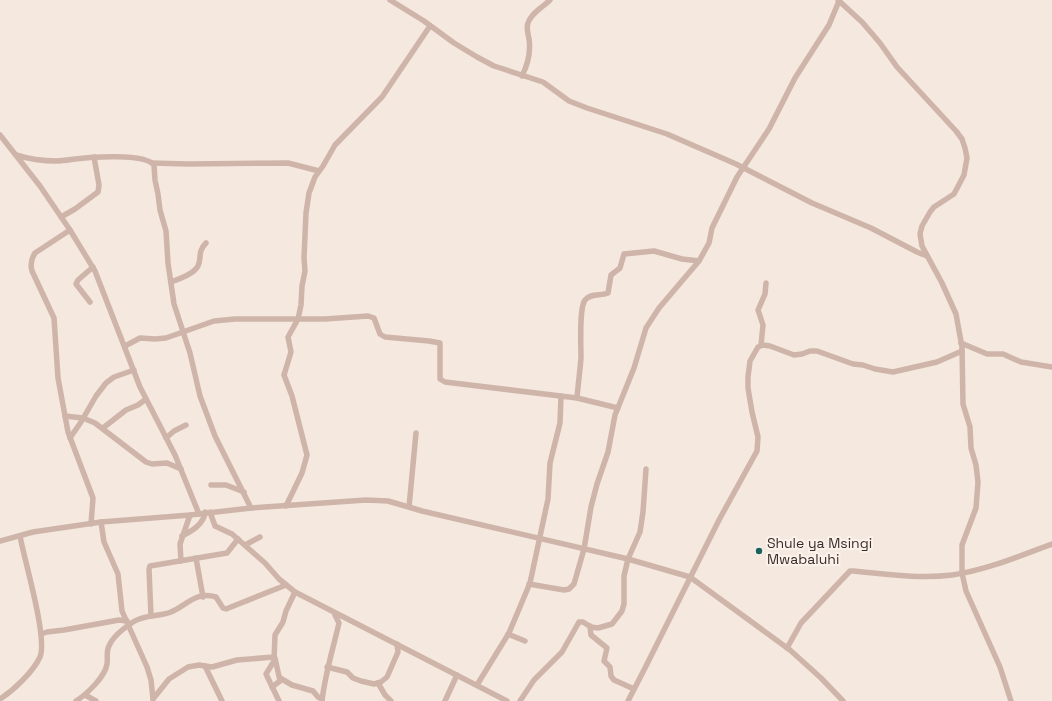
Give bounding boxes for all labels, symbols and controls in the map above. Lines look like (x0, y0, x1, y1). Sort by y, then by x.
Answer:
place label: Shule ya Msingi Mwabaluhi (767, 534, 872, 568)
marker: Shule ya Msingi Mwabaluhi (754, 546, 764, 556)

